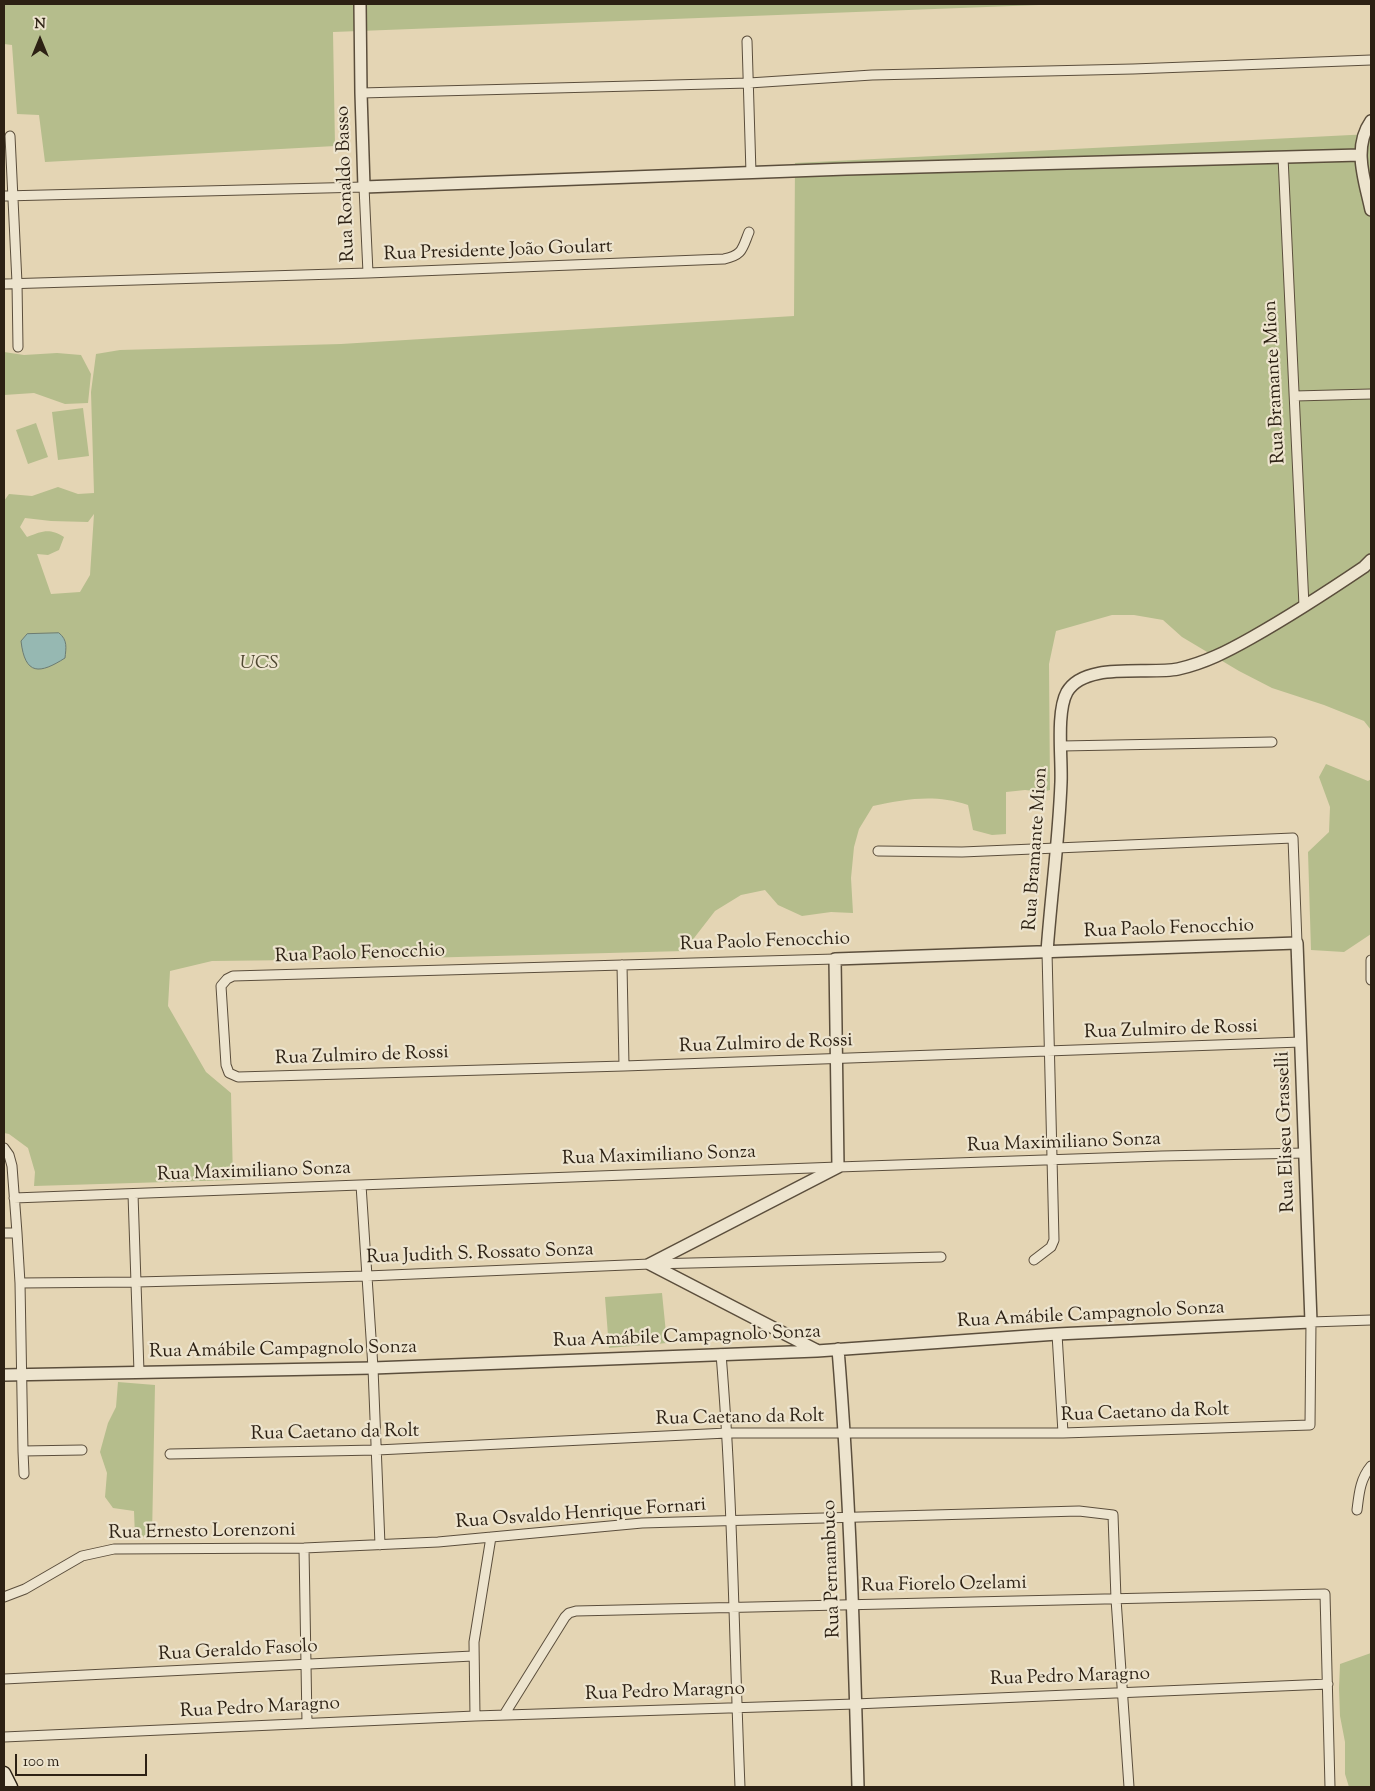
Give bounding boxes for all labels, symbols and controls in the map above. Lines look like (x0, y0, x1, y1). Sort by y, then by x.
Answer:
north arrow (15, 15, 65, 65)
text: N (34, 15, 46, 35)
street label: Rua Ronaldo Basso (333, 105, 361, 263)
street label: Rua Presidente João Goulart (383, 237, 613, 267)
street label: Rua Bramante Mion (1260, 300, 1292, 464)
park label: UCS (240, 654, 278, 676)
street label: Rua Bramante Mion (1020, 766, 1054, 932)
street label: Rua Paolo Fenocchio (1084, 916, 1254, 944)
street label: Rua Paolo Fenocchio (680, 929, 850, 957)
street label: Rua Paolo Fenocchio (275, 941, 445, 969)
street label: Rua Zulmiro de Rossi (1084, 1017, 1258, 1045)
street label: Rua Zulmiro de Rossi (679, 1031, 853, 1059)
street label: Rua Zulmiro de Rossi (275, 1043, 449, 1071)
street label: Rua Eliseu Grasselli (1273, 1051, 1301, 1213)
street label: Rua Maximiliano Sonza (967, 1129, 1161, 1159)
street label: Rua Maximiliano Sonza (562, 1142, 756, 1172)
street label: Rua Maximiliano Sonza (157, 1158, 351, 1188)
street label: Rua Judith S. Rossato Sonza (366, 1240, 594, 1270)
street label: Rua Amábile Campagnolo Sonza (957, 1298, 1225, 1334)
street label: Rua Amábile Campagnolo Sonza (553, 1322, 821, 1354)
street label: Rua Amábile Campagnolo Sonza (149, 1337, 417, 1365)
street label: Rua Caetano da Rolt (1060, 1400, 1230, 1428)
street label: Rua Caetano da Rolt (656, 1406, 824, 1432)
street label: Rua Caetano da Rolt (251, 1421, 419, 1447)
street label: Rua Osvaldo Henrique Fornari (455, 1495, 707, 1535)
street label: Rua Pernambuco (819, 1499, 847, 1639)
street label: Rua Ernesto Lorenzoni (108, 1520, 296, 1546)
street label: Rua Fiorelo Ozelami (861, 1573, 1027, 1599)
street label: Rua Geraldo Fasolo (158, 1636, 318, 1668)
street label: Rua Pedro Maragno (990, 1664, 1150, 1692)
street label: Rua Pedro Maragno (585, 1679, 745, 1707)
street label: Rua Pedro Maragno (180, 1693, 340, 1725)
scale bar (18, 1744, 150, 1776)
text: 100 m (23, 1752, 59, 1773)

